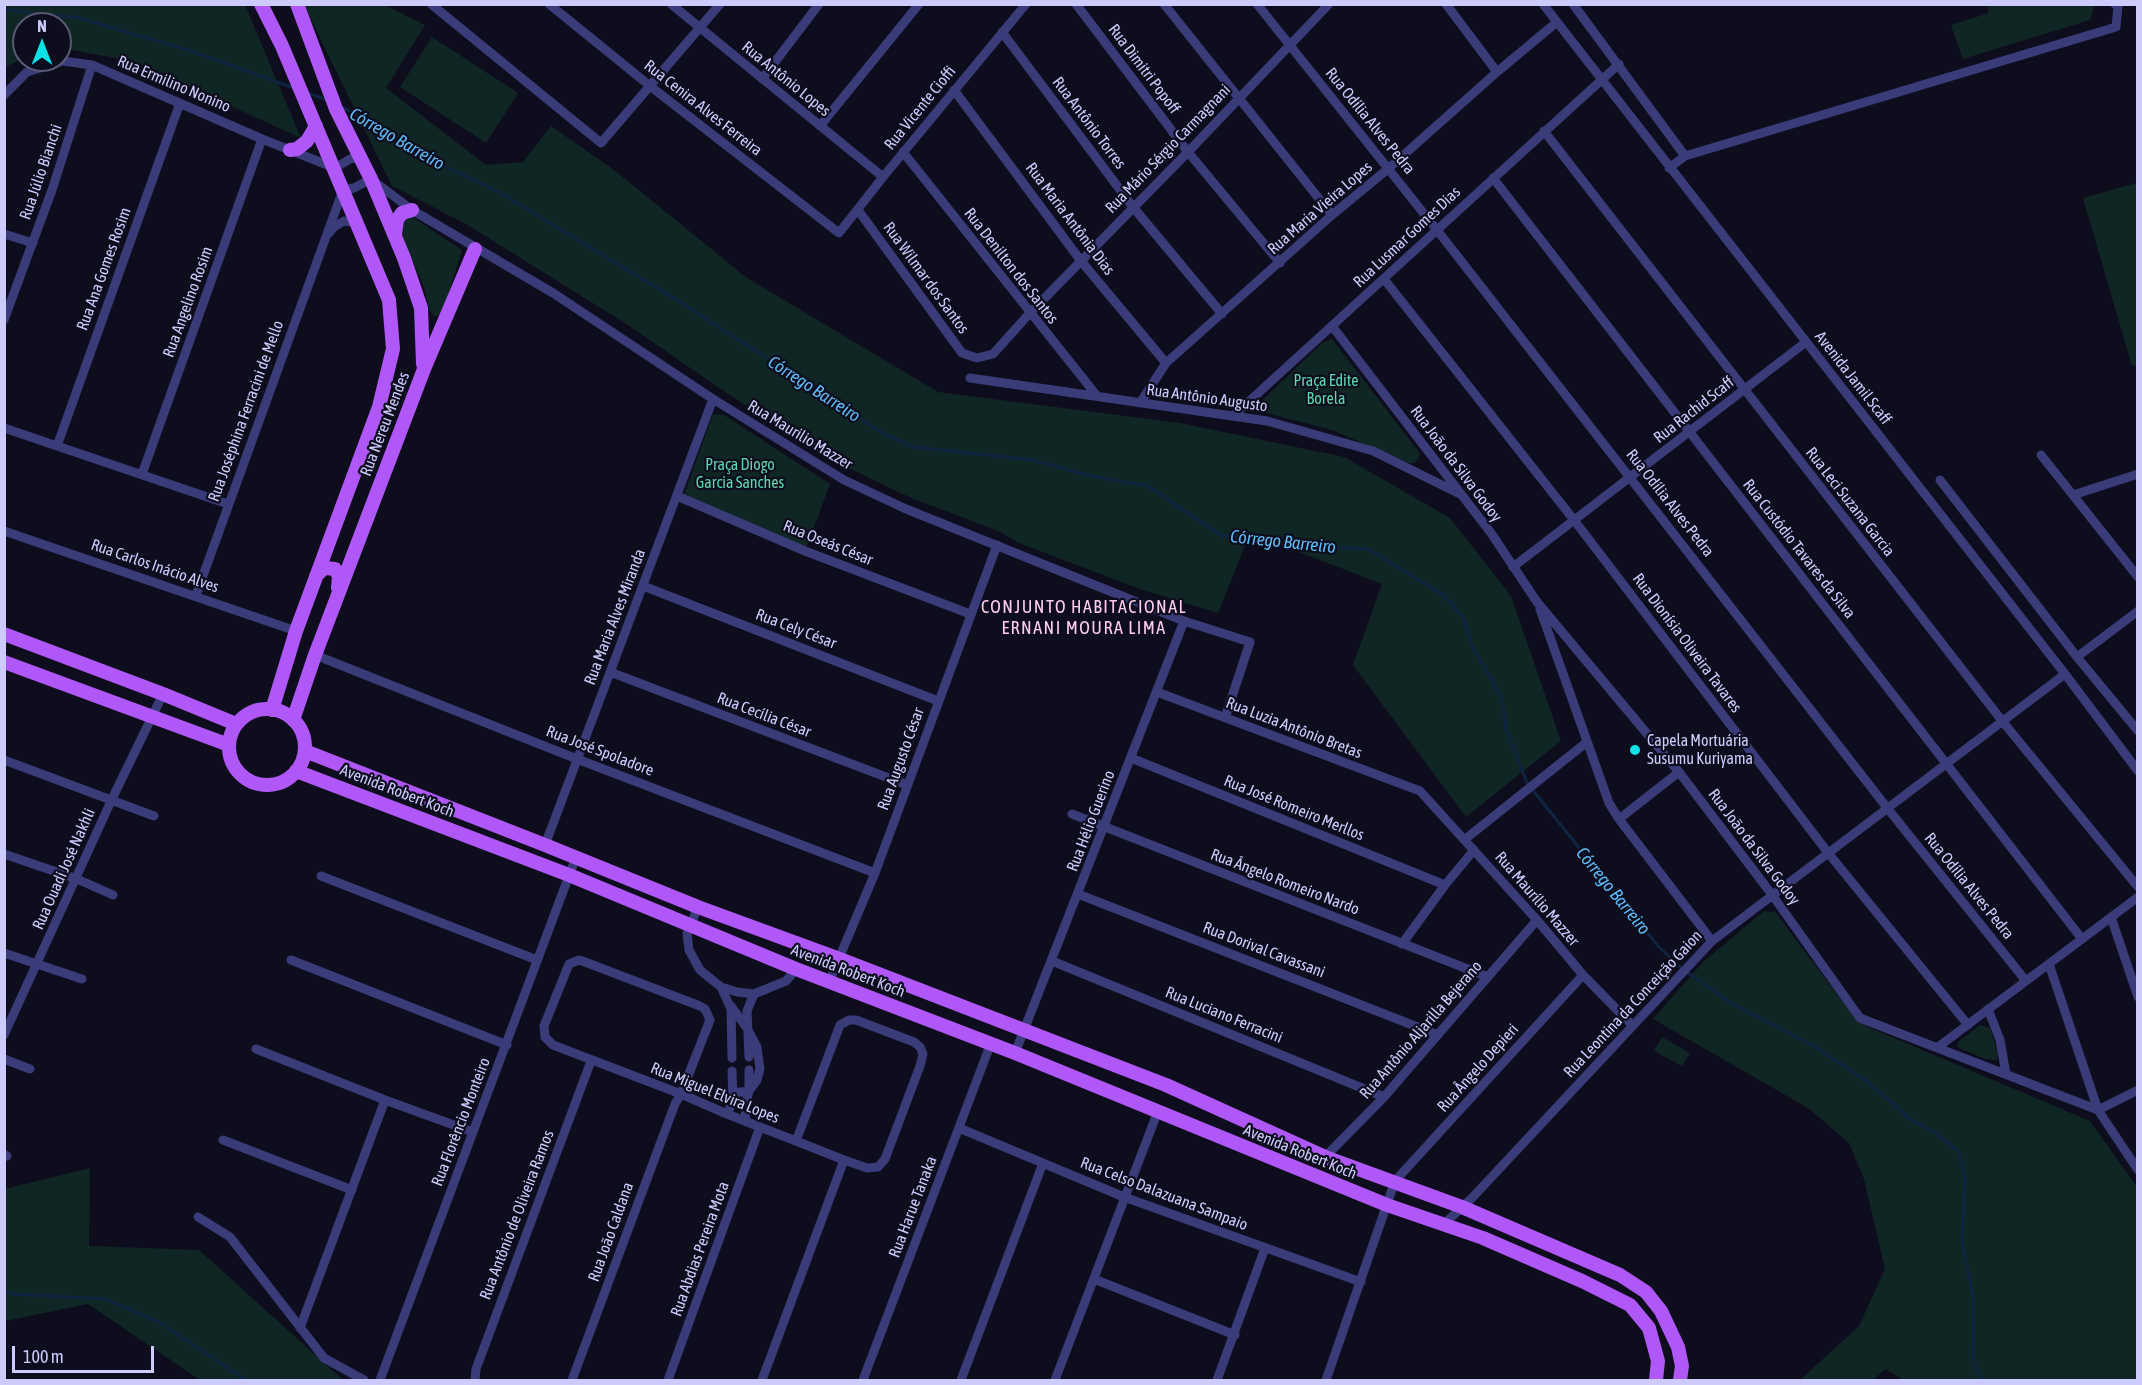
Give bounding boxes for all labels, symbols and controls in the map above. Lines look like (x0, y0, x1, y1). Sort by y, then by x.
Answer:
north arrow (12, 12, 72, 72)
text: N (37, 17, 47, 35)
street label: Rua Dimitri Popoff (1104, 20, 1184, 118)
street label: Rua Antônio Lopes (738, 37, 834, 121)
street label: Rua Ermilino Nonino (114, 51, 234, 117)
street label: Rua Cenira Alves Ferreira (640, 56, 766, 160)
street label: Rua Vicente Cioffi (880, 62, 960, 154)
street label: Rua Odília Alves Pedra (1321, 64, 1419, 178)
street label: Rua Antônio Torres (1048, 73, 1130, 173)
street label: Rua Mário Sérgio Carmagnani (1101, 80, 1235, 218)
water label: Córrego Barreiro (346, 103, 448, 175)
street label: Rua Júlio Bianchi (16, 122, 66, 222)
street label: Rua Maria Vieira Lopes (1264, 157, 1376, 259)
street label: Rua Maria Antônia Dias (1021, 159, 1119, 279)
street label: Rua Lusmar Gomes Dias (1350, 183, 1464, 291)
street label: Rua Denilton dos Santos (960, 204, 1062, 328)
street label: Rua Ana Gomes Rosim (73, 205, 135, 333)
street label: Rua Wilmar dos Santos (879, 218, 973, 338)
street label: Rua Angelino Rosim (159, 244, 217, 360)
street label: Rua Joséphina Ferracini de Mello (204, 318, 288, 504)
street label: Avenida Jamil Scaff (1811, 328, 1895, 428)
water label: Córrego Barreiro (764, 351, 864, 427)
street label: Rua Nereu Mendes (356, 369, 414, 479)
park label: Praça Edite Borela (1293, 371, 1359, 409)
street label: Rua Rachid Scaff (1650, 373, 1738, 447)
street label: Rua Antônio Augusto (1145, 380, 1269, 416)
street label: Rua Maurilio Mazzer (744, 396, 856, 474)
street label: Rua João da Silva Godoy (1406, 402, 1506, 526)
street label: Rua Leci Suzana Garcia (1801, 444, 1899, 560)
street label: Rua Odília Alves Pedra (1622, 445, 1718, 561)
park label: Praça Diogo Garcia Sanches (696, 455, 784, 493)
street label: Rua Custódio Tavares da Silva (1739, 476, 1859, 622)
street label: Rua Oseás César (780, 516, 876, 570)
water label: Córrego Barreiro (1229, 526, 1337, 558)
street label: Rua Carlos Inácio Alves (89, 535, 221, 597)
street label: Rua Maria Alves Miranda (580, 546, 650, 688)
street label: Rua Dionísia Oliveira Tavares (1628, 570, 1746, 716)
district label: CONJUNTO HABITACIONAL ERNANI MOURA LIMA (981, 596, 1187, 638)
street label: Rua Cely César (753, 605, 839, 653)
street label: Rua Cecília César (714, 688, 814, 742)
street label: Rua Luzia Antônio Bretas (1223, 693, 1365, 763)
street label: Rua Augusto César (874, 705, 928, 813)
street label: Rua José Spoladore (543, 722, 657, 780)
place label: Capela Mortuária Susumu Kuriyama (1647, 731, 1753, 769)
marker: Capela Mortuária Susumu Kuriyama (1628, 743, 1642, 757)
street label: Avenida Robert Koch (337, 760, 457, 822)
street label: Rua Hélio Guerino (1063, 768, 1119, 874)
street label: Rua José Romeiro Merllos (1221, 771, 1367, 845)
street label: Rua João da Silva Godoy (1704, 785, 1804, 909)
street label: Rua Ouadi José Nakhli (29, 805, 99, 933)
street label: Rua Odília Alves Pedra (1920, 829, 2018, 943)
water label: Córrego Barreiro (1571, 843, 1655, 939)
street label: Rua Ângelo Romeiro Nardo (1208, 845, 1362, 919)
street label: Rua Maurílio Mazzer (1491, 848, 1583, 950)
street label: Rua Dorival Cavassani (1200, 918, 1328, 982)
street label: Rua Leontina da Conceição Gaion (1560, 926, 1706, 1082)
street label: Avenida Robert Koch (788, 940, 908, 1002)
street label: Rua Antônio Aljarilla Bejerano (1356, 957, 1486, 1103)
street label: Rua Luciano Ferracini (1163, 983, 1285, 1047)
street label: Rua Ângelo Depieri (1433, 1020, 1523, 1116)
street label: Rua Florêncio Monteiro (428, 1055, 494, 1189)
street label: Rua Miguel Elvira Lopes (648, 1058, 782, 1128)
street label: Avenida Robert Koch (1240, 1121, 1360, 1183)
street label: Rua Antônio de Oliveira Ramos (476, 1128, 558, 1302)
street label: Rua Celso Dalazuana Sampaio (1078, 1153, 1250, 1235)
street label: Rua Harue Tanaka (885, 1154, 941, 1260)
street label: Rua Abdias Pereira Mota (667, 1179, 733, 1319)
street label: Rua João Caldana (584, 1180, 638, 1284)
scale bar (15, 1334, 158, 1372)
text: 100 m (23, 1346, 64, 1367)

